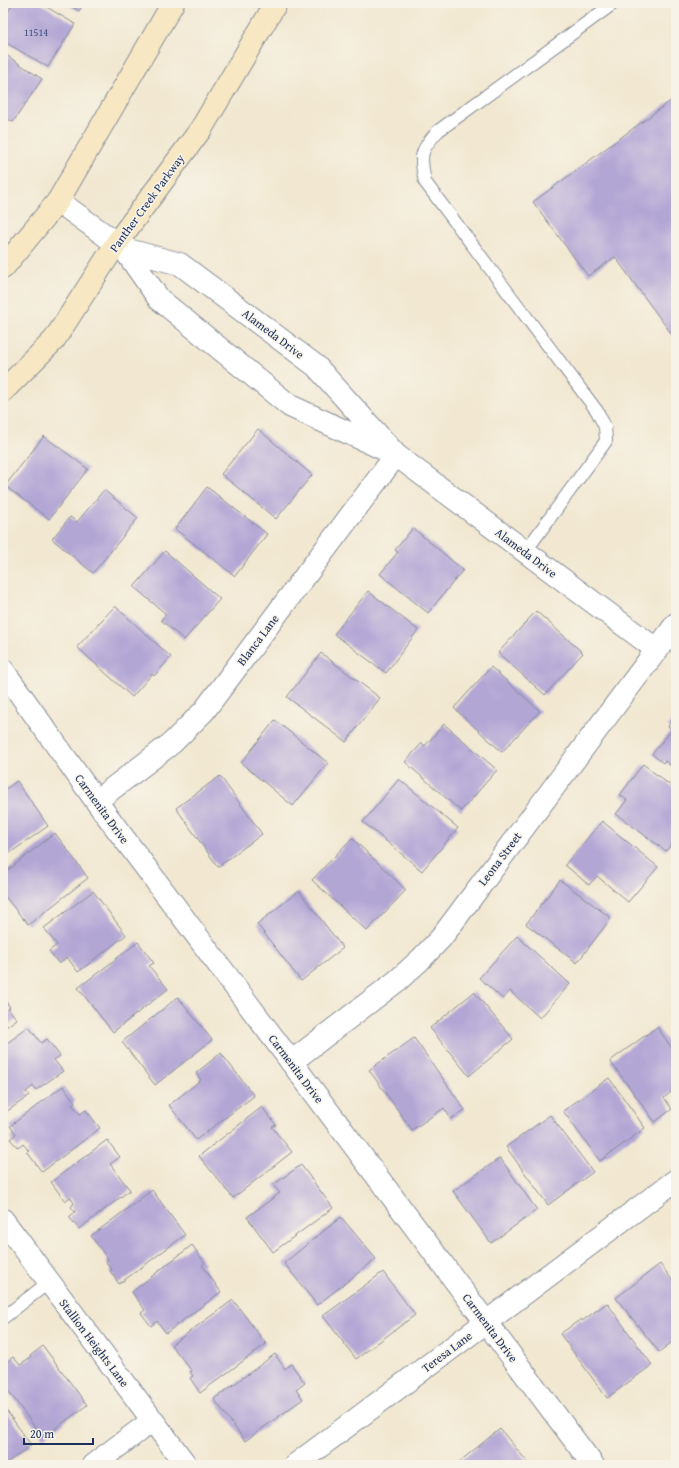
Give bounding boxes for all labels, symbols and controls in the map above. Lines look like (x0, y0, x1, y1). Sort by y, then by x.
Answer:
house number: 11514 (24, 25, 48, 40)
street label: Panther Creek Parkway (105, 150, 188, 255)
street label: Alameda Drive (239, 305, 308, 363)
street label: Alameda Drive (492, 524, 561, 582)
street label: Blanca Lane (233, 610, 283, 669)
street label: Carmenita Drive (71, 770, 134, 847)
street label: Leona Street (474, 828, 526, 889)
street label: Carmenita Drive (265, 1031, 328, 1107)
street label: Carmenita Drive (459, 1290, 522, 1366)
street label: Stallion Heights Lane (56, 1295, 133, 1391)
street label: Teresa Lane (418, 1327, 476, 1376)
scale bar (24, 1420, 93, 1446)
text: 20 m (30, 1425, 54, 1442)

